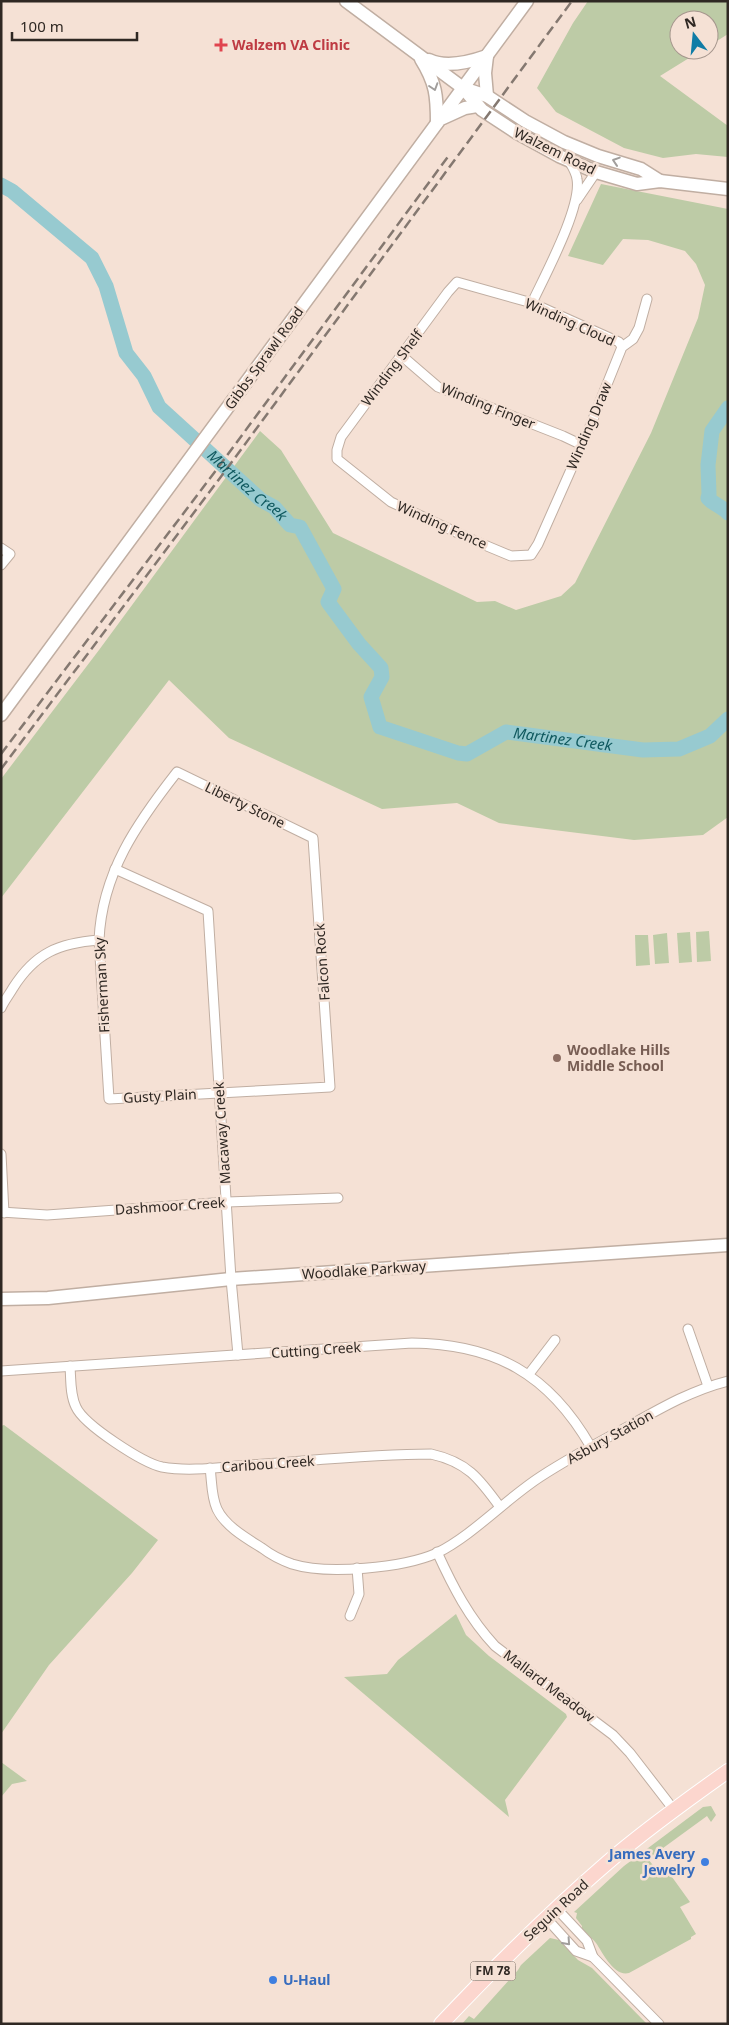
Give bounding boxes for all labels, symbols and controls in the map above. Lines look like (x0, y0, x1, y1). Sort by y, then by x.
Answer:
scale bar (12, 10, 138, 42)
north arrow (669, 10, 719, 60)
text: N (682, 11, 698, 33)
text: 100 m (20, 16, 64, 36)
place label: Walzem VA Clinic (232, 35, 350, 54)
marker: Walzem VA Clinic (214, 38, 228, 52)
one-way arrow (429, 83, 439, 91)
street label: Walzem Road (511, 122, 599, 179)
one-way arrow (613, 157, 621, 167)
street label: Winding Cloud (522, 293, 618, 350)
street label: Gibbs Sprawl Road (220, 302, 307, 413)
street label: Winding Shelf (357, 325, 427, 410)
street label: Winding Finger (438, 378, 538, 433)
street label: Winding Draw (562, 379, 615, 472)
water label: Martinez Creek (204, 445, 293, 525)
street label: Winding Fence (394, 496, 490, 553)
water label: Martinez Creek (512, 722, 614, 755)
street label: Liberty Stone (202, 777, 288, 832)
street label: Falcon Rock (309, 922, 334, 1001)
street label: Fisherman Sky (89, 936, 113, 1033)
place label: Woodlake Hills Middle School (567, 1040, 670, 1075)
marker: Woodlake Hills Middle School (551, 1052, 563, 1064)
street label: Macaway Creek (208, 1081, 235, 1185)
street label: Gusty Plain (123, 1084, 197, 1107)
street label: Dashmoor Creek (114, 1192, 226, 1219)
street label: Woodlake Parkway (301, 1256, 428, 1283)
street label: Cutting Creek (271, 1337, 362, 1362)
street label: Asbury Station (563, 1405, 656, 1468)
street label: Caribou Creek (221, 1451, 316, 1476)
street label: Mallard Meadow (500, 1645, 599, 1726)
place label: James Avery Jewelry (607, 1844, 695, 1879)
marker: James Avery Jewelry (699, 1856, 711, 1868)
street label: Seguin Road (519, 1875, 592, 1945)
one-way arrow (561, 1937, 570, 1946)
road number: FM 78 (470, 1962, 516, 1980)
place label: U-Haul (283, 1970, 330, 1989)
marker: U-Haul (267, 1974, 279, 1986)

